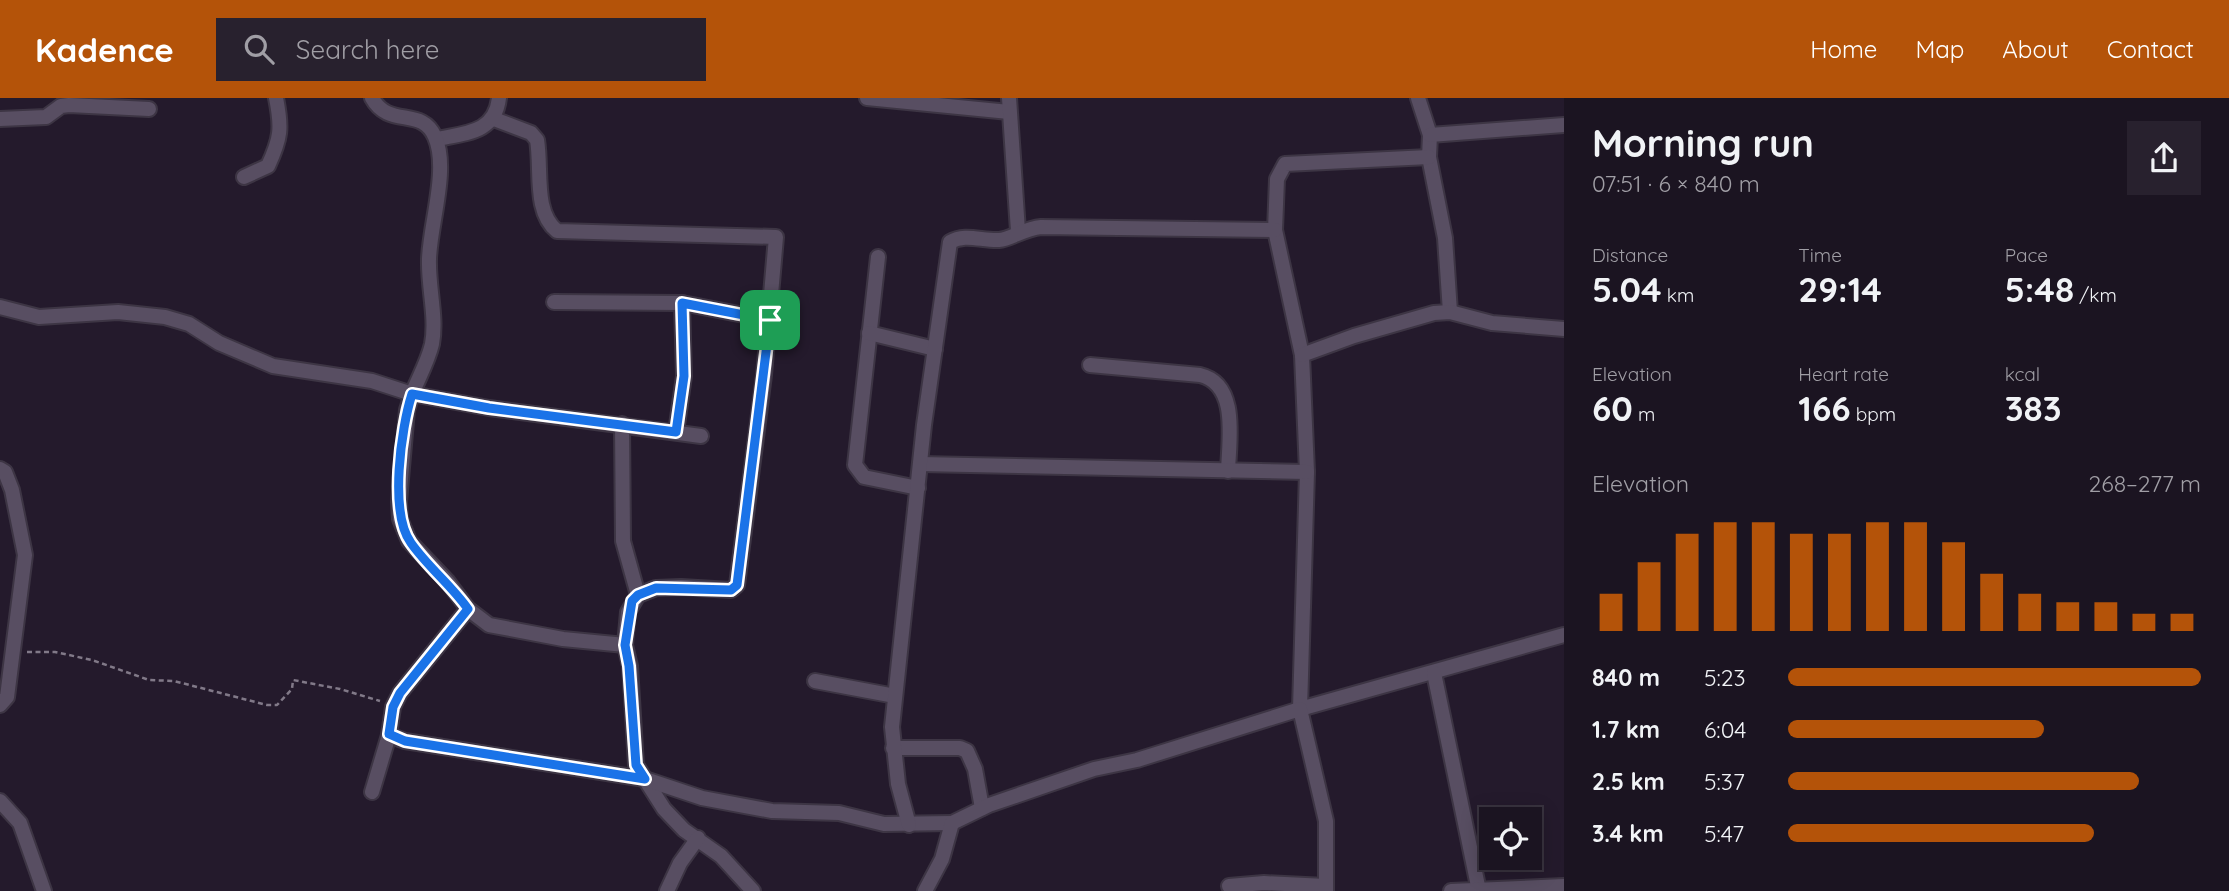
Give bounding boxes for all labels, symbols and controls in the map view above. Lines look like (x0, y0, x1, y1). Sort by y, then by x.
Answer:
search box (216, 18, 706, 81)
text: Kadence (35, 29, 174, 70)
icon: search (240, 30, 278, 68)
text: Search here (296, 33, 439, 66)
text: Home (1810, 34, 1877, 64)
text: Map (1915, 34, 1964, 64)
text: About (2002, 34, 2069, 64)
text: Contact (2107, 34, 2194, 64)
text: Morning run (1592, 119, 1814, 167)
button: share (2127, 121, 2201, 195)
text: 07:51 · 6 × 840 m (1592, 169, 1760, 198)
text: Distance (1592, 243, 1668, 267)
text: Time (1798, 243, 1842, 267)
text: Pace (2005, 243, 2048, 267)
text: 5.04 (1592, 267, 1662, 311)
text: 29:14 (1798, 267, 1882, 311)
text: 5:48 (2005, 267, 2074, 311)
text: km (1662, 283, 1694, 307)
text: /km (2074, 283, 2117, 307)
pin (740, 290, 800, 350)
icon: arrive (751, 301, 789, 339)
text: Elevation (1592, 362, 1672, 386)
text: Heart rate (1798, 362, 1889, 386)
text: kcal (2005, 362, 2040, 386)
text: 60 (1592, 386, 1633, 430)
text: 166 (1798, 386, 1851, 430)
text: 383 (2005, 386, 2061, 430)
text: m (1633, 402, 1655, 426)
text: bpm (1851, 402, 1896, 426)
text: Elevation (1592, 469, 1689, 498)
text: 268–277 m (2089, 469, 2201, 498)
text: 840 m (1592, 663, 1660, 692)
text: 5:23 (1704, 663, 1746, 692)
text: 1.7 km (1592, 715, 1660, 744)
text: 6:04 (1704, 715, 1746, 744)
text: 2.5 km (1592, 767, 1665, 796)
text: 5:37 (1704, 767, 1745, 796)
map controls (1479, 807, 1542, 870)
button: locate (1479, 807, 1542, 870)
text: 3.4 km (1592, 819, 1664, 848)
text: 5:47 (1704, 819, 1744, 848)

